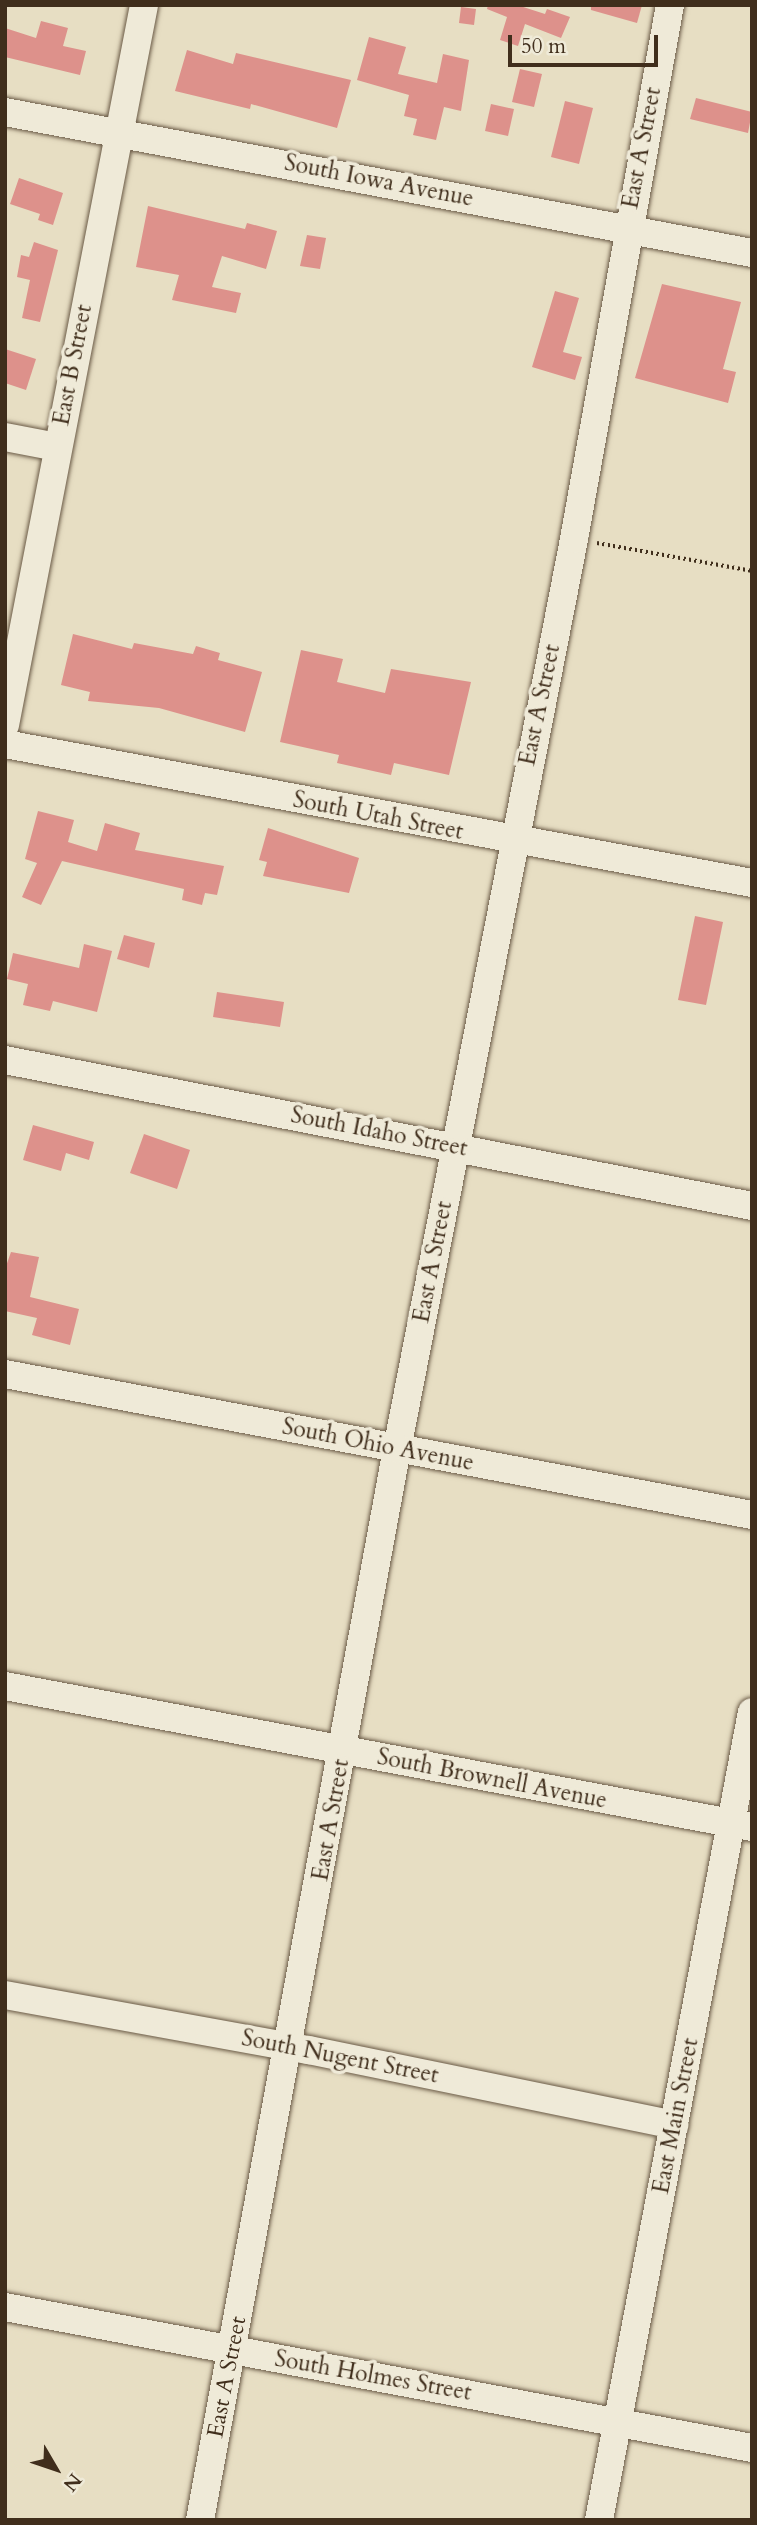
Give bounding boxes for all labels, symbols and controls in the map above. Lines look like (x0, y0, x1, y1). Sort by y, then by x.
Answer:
scale bar (512, 21, 662, 65)
text: 50 m (521, 32, 566, 61)
street label: East A Street (617, 85, 667, 211)
street label: South Iowa Avenue (282, 149, 476, 213)
street label: East B Street (48, 302, 98, 428)
street label: East A Street (514, 642, 566, 768)
street label: South Utah Street (291, 786, 465, 846)
street label: South Idaho Street (288, 1101, 470, 1163)
street label: East A Street (408, 1199, 458, 1325)
street label: South Ohio Avenue (280, 1413, 476, 1477)
street label: South Brownell Avenue (375, 1743, 609, 1815)
street label: East A Street (307, 1757, 355, 1883)
street label: South Nugent Street (239, 2024, 441, 2090)
street label: East Main Street (647, 2036, 705, 2196)
street label: East A Street (202, 2314, 252, 2440)
street label: South Holmes Street (272, 2345, 474, 2407)
north arrow (21, 2434, 91, 2504)
text: N (57, 2468, 88, 2497)

